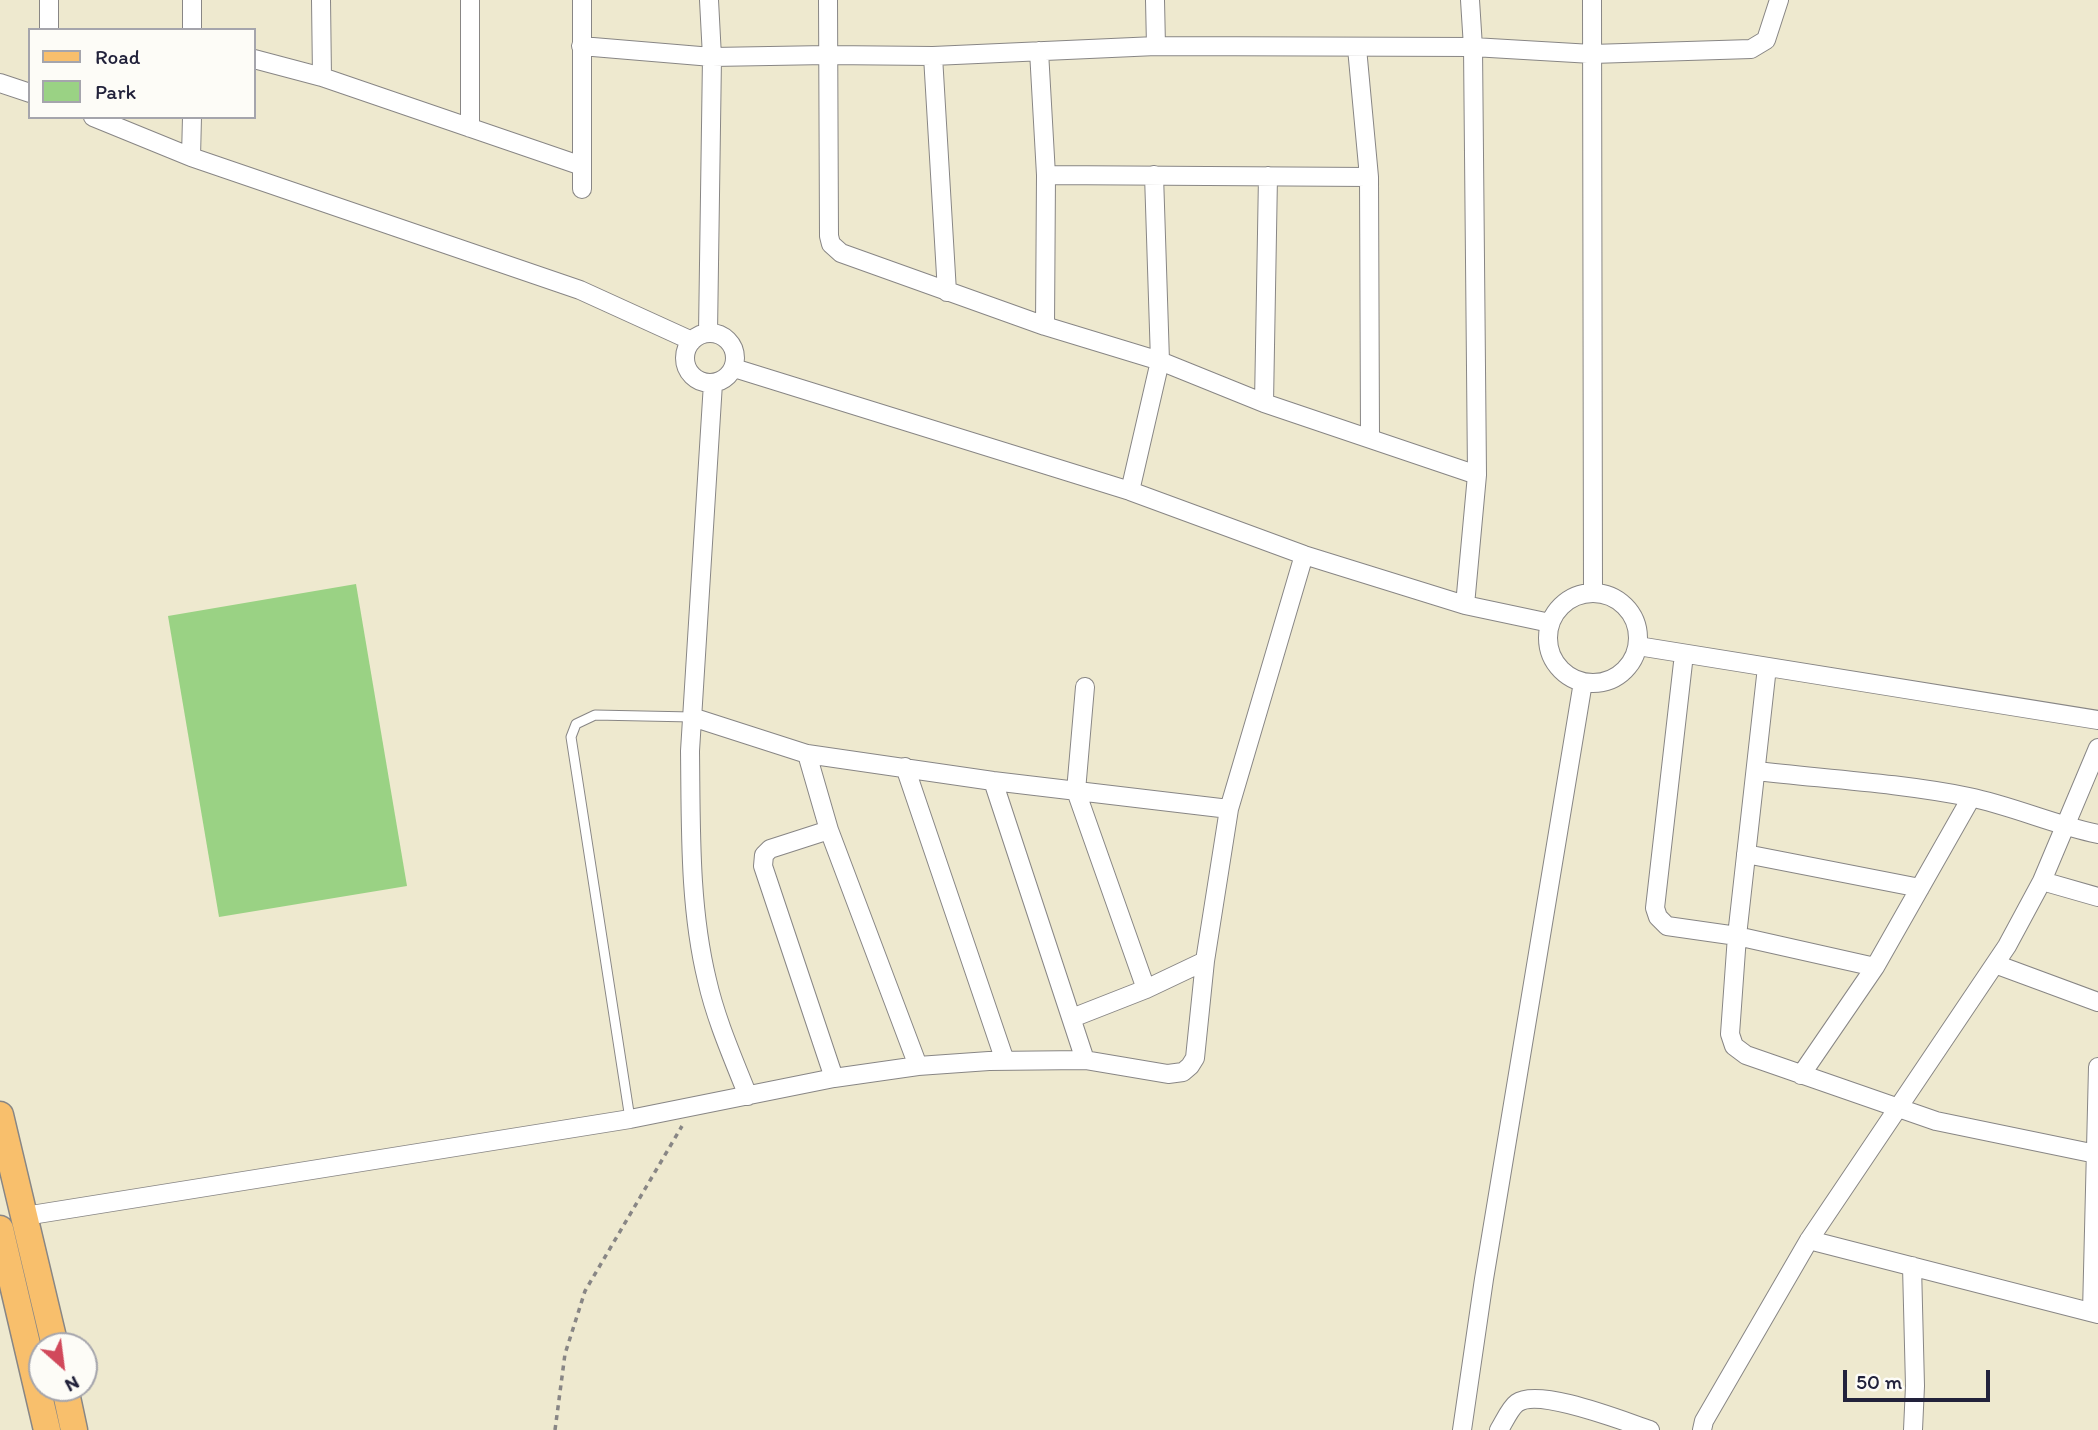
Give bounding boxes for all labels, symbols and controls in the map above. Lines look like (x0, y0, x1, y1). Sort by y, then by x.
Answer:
legend (28, 28, 256, 119)
text: Road (95, 44, 140, 69)
text: Park (95, 79, 136, 104)
north arrow (28, 1332, 98, 1402)
scale bar (1846, 1356, 1993, 1400)
text: 50 m (1856, 1369, 1902, 1394)
text: N (61, 1371, 83, 1397)

